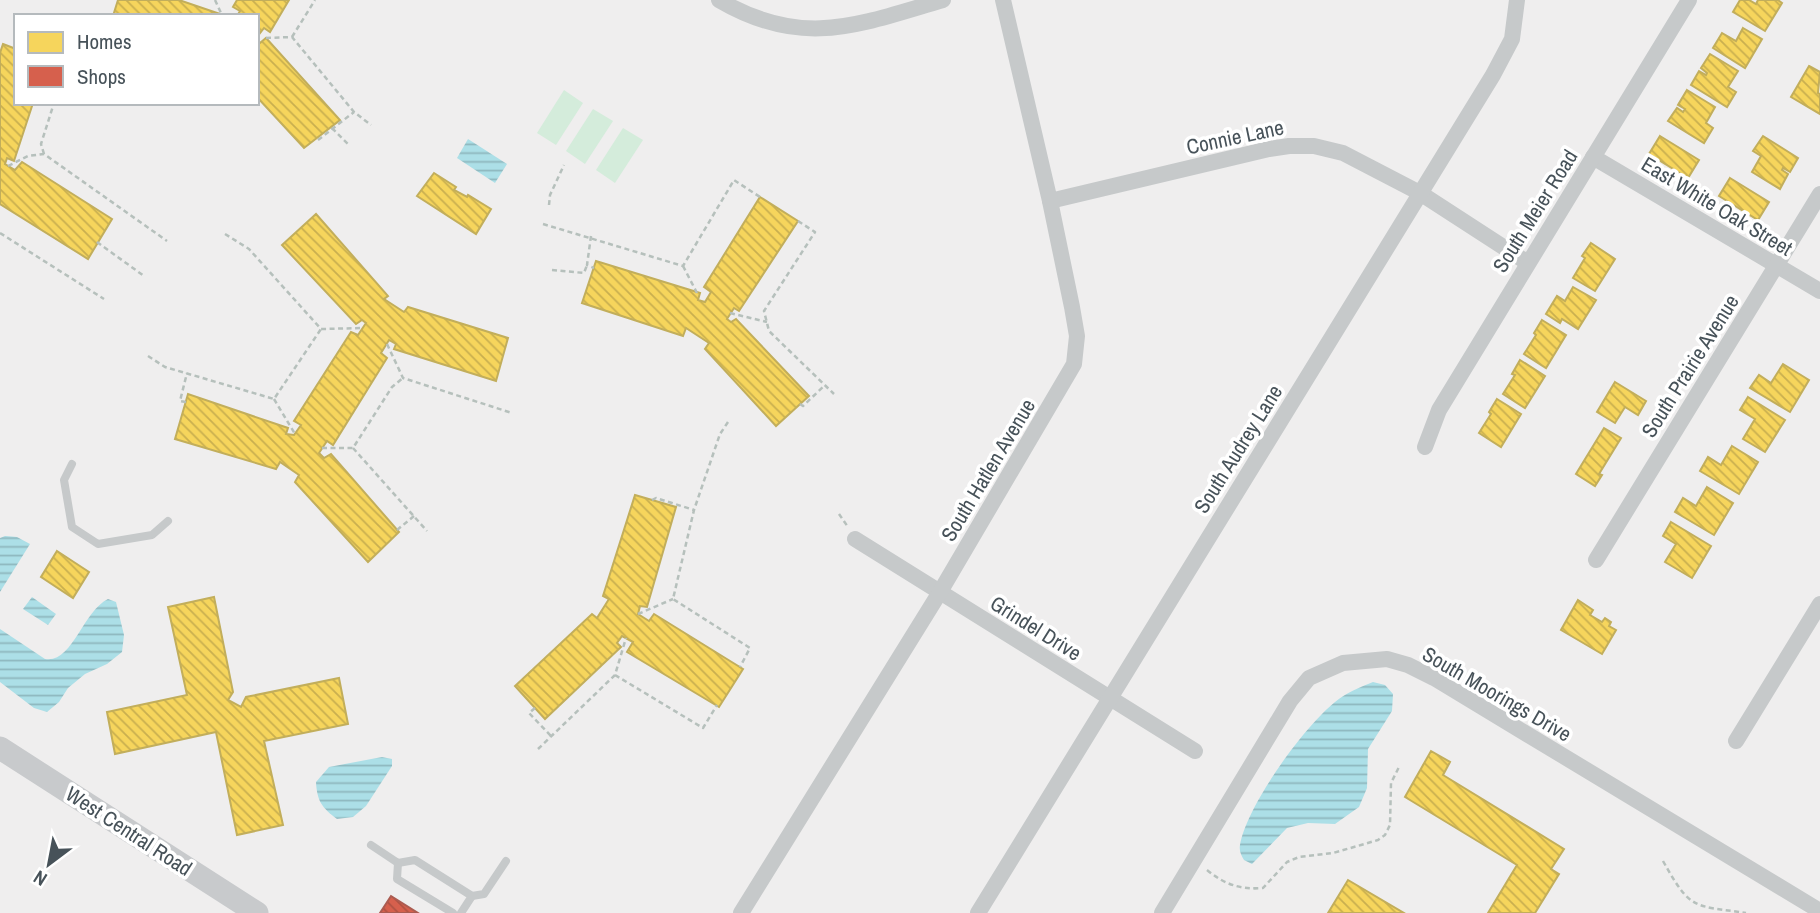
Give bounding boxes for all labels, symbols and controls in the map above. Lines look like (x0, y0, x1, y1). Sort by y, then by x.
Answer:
legend (14, 14, 259, 105)
text: Homes (77, 27, 132, 56)
text: Shops (77, 62, 126, 91)
street label: Connie Lane (1184, 113, 1286, 161)
street label: South Meier Road (1486, 144, 1584, 278)
street label: East White Oak Street (1636, 149, 1798, 263)
street label: South Prairie Avenue (1634, 289, 1746, 443)
street label: South Audrey Lane (1187, 379, 1289, 519)
street label: South Hatlen Avenue (934, 393, 1042, 547)
street label: Grindel Drive (985, 589, 1087, 667)
street label: South Moorings Drive (1417, 640, 1577, 748)
street label: West Central Road (60, 779, 198, 883)
north arrow (14, 829, 84, 899)
text: N (28, 864, 52, 892)

